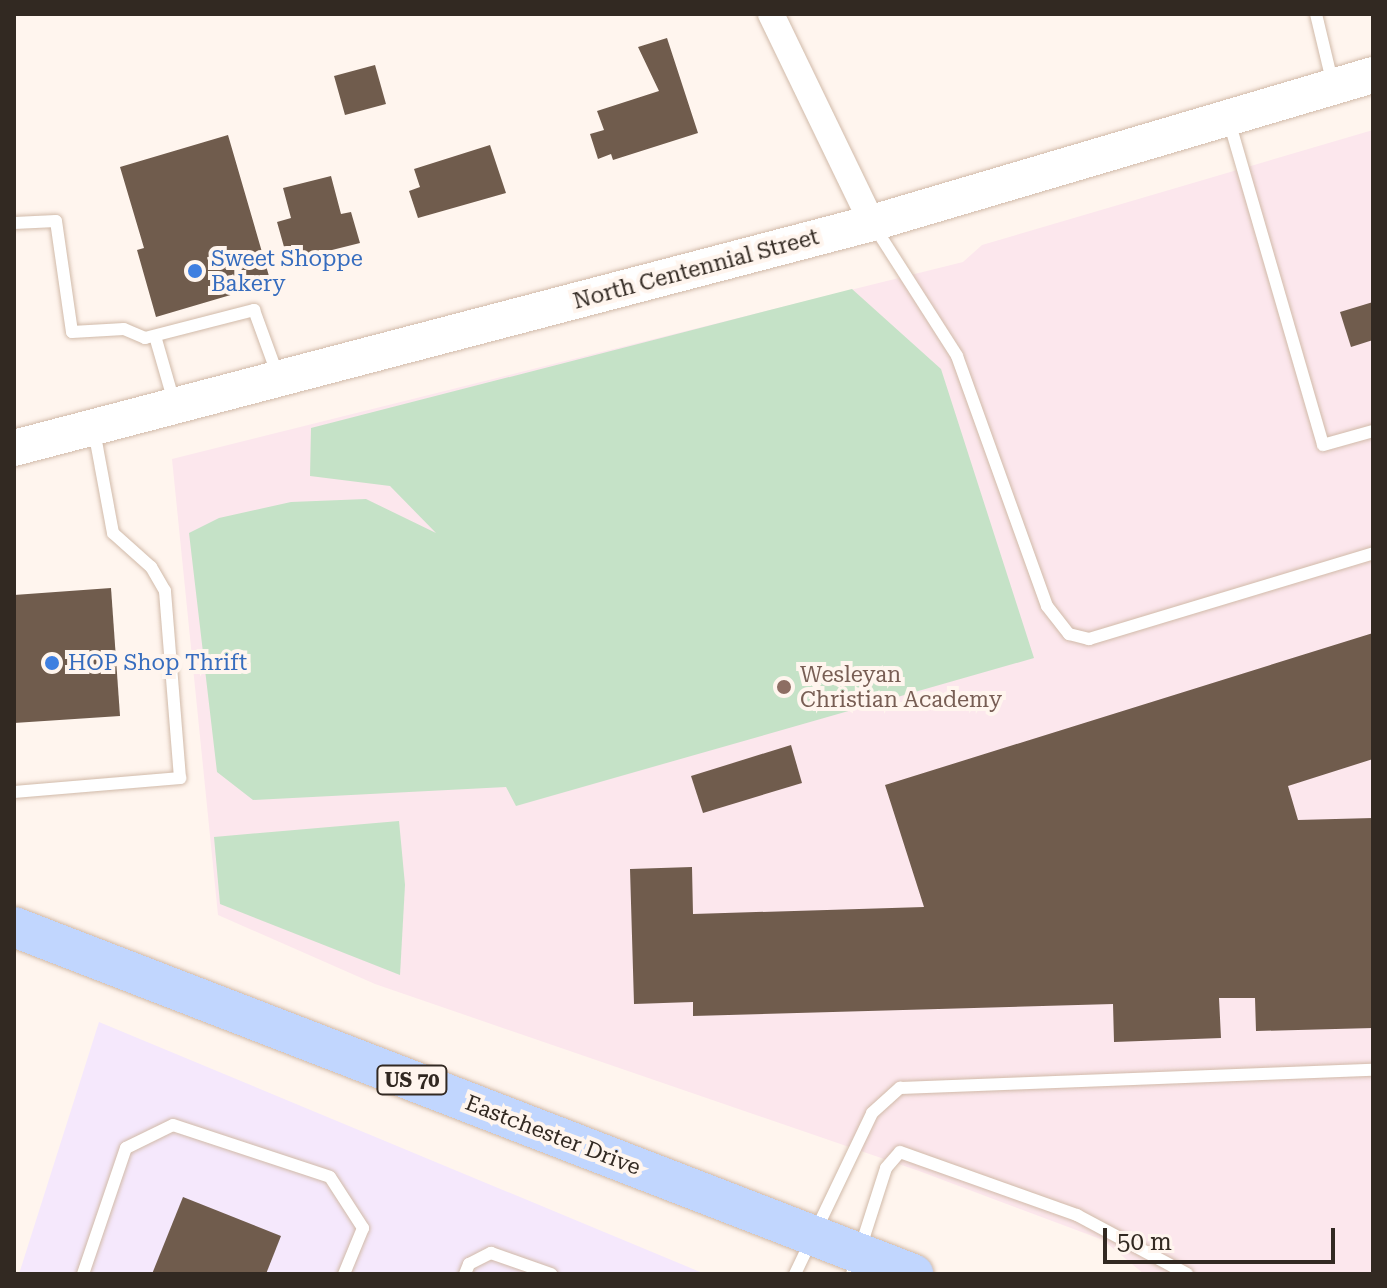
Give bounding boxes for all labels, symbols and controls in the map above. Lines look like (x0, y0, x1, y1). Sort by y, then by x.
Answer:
street label: North Centennial Street (570, 223, 822, 315)
place label: Sweet Shoppe Bakery (211, 245, 363, 296)
marker: Sweet Shoppe Bakery (186, 262, 204, 280)
place label: HOP Shop Thrift (68, 650, 247, 676)
marker: HOP Shop Thrift (43, 654, 61, 672)
place label: Wesleyan Christian Academy (800, 661, 1002, 712)
marker: Wesleyan Christian Academy (775, 678, 793, 696)
road number: US 70 (376, 1064, 448, 1096)
street label: Eastchester Drive (462, 1089, 644, 1181)
scale bar (1107, 1212, 1339, 1262)
text: 50 m (1117, 1228, 1172, 1256)

